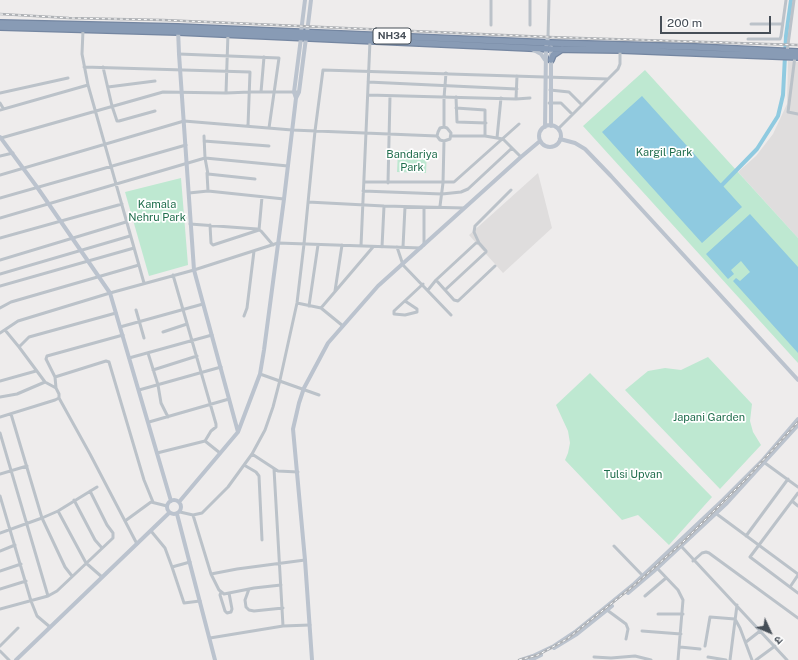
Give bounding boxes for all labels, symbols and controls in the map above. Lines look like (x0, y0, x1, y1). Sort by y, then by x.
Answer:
scale bar (662, 8, 773, 34)
text: 200 m (667, 16, 702, 30)
road number: NH34 (373, 28, 411, 44)
park label: Kargil Park (636, 146, 692, 160)
park label: Bandariya Park (386, 148, 438, 174)
park label: Kamala Nehru Park (128, 198, 186, 224)
park label: Japani Garden (673, 411, 745, 425)
park label: Tulsi Upvan (604, 468, 662, 482)
north arrow (750, 612, 790, 652)
text: उ (772, 634, 785, 647)

